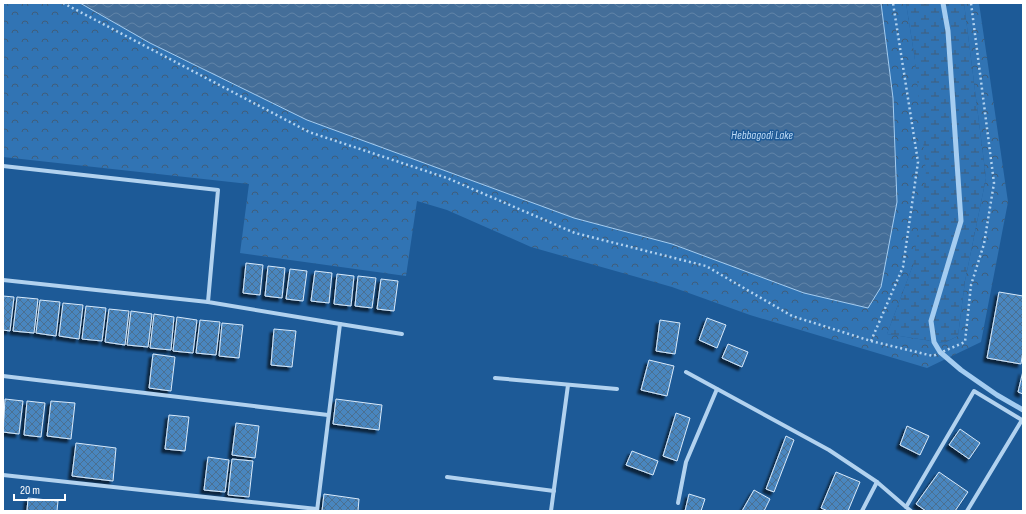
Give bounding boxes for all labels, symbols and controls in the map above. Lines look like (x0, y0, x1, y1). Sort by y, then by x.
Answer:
water label: Hebbagodi Lake (731, 128, 793, 143)
scale bar (14, 476, 65, 502)
text: 20 m (20, 483, 40, 498)

